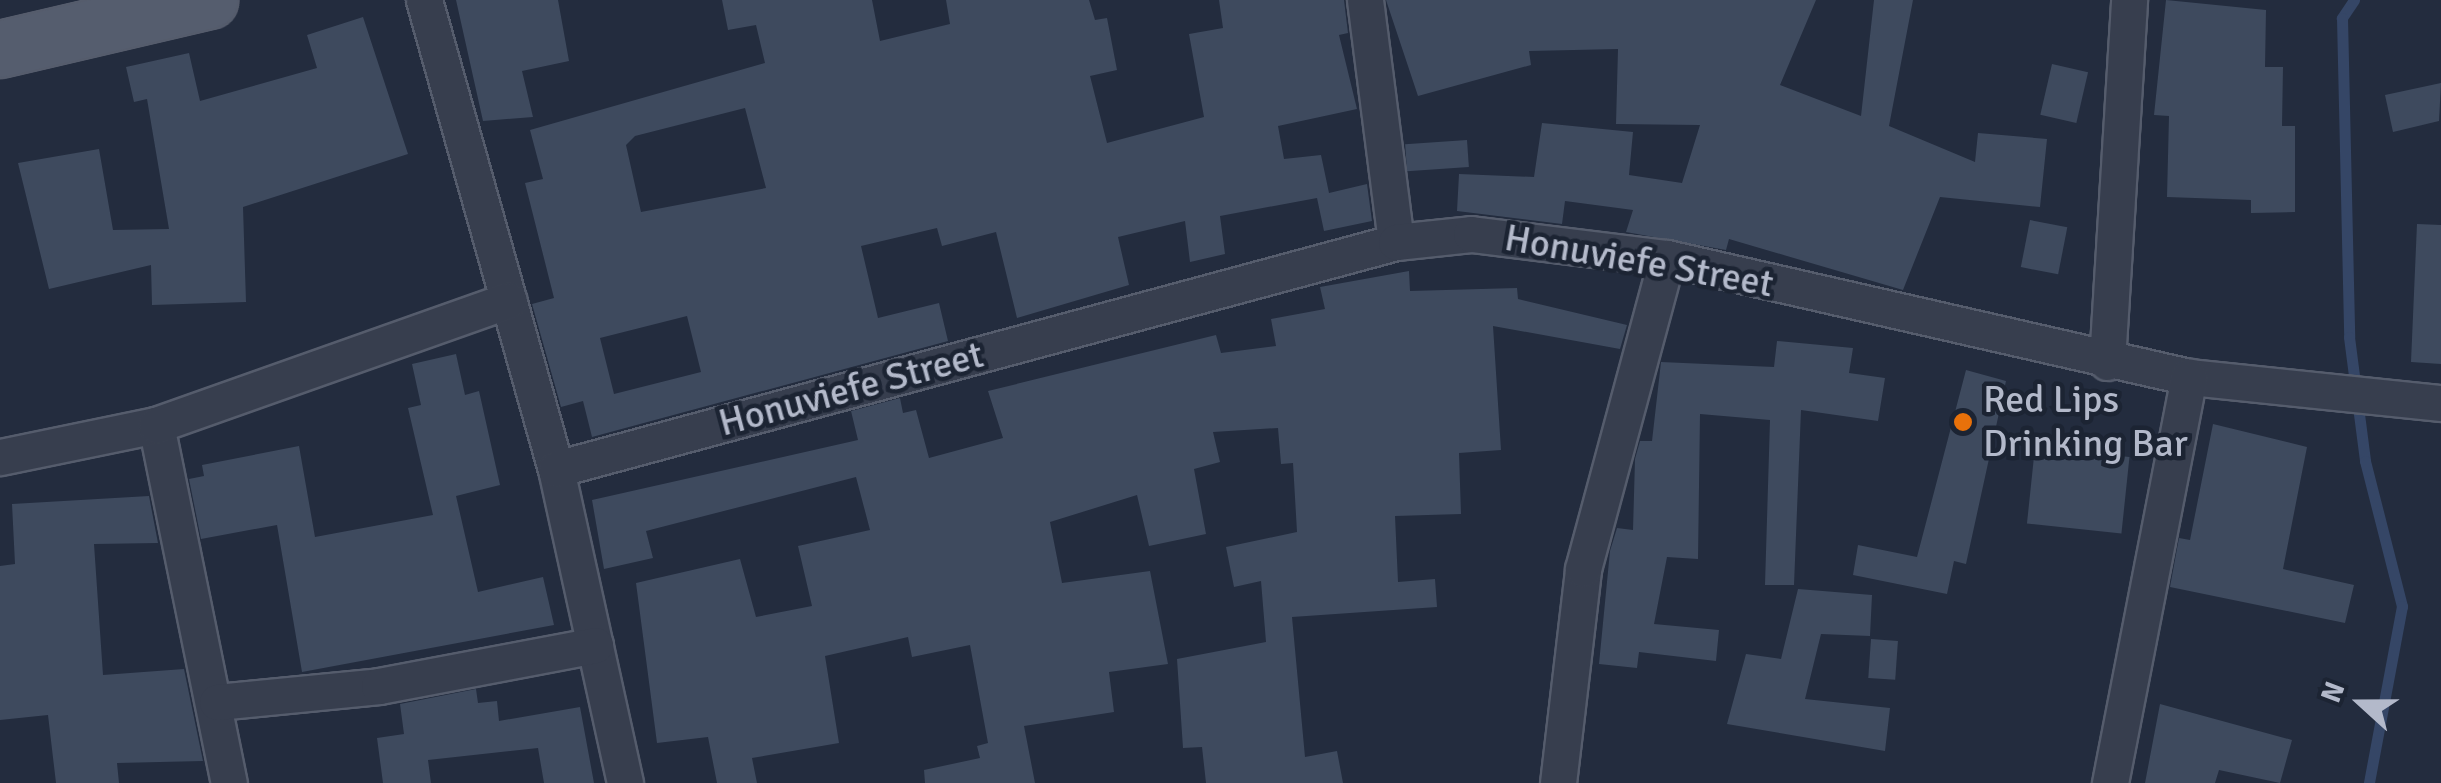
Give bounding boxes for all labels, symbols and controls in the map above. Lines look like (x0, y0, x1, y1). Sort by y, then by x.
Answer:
street label: Honuviefe Street (1501, 215, 1777, 307)
street label: Honuviefe Street (714, 332, 988, 446)
place label: Red Lips Drinking Bar (1983, 377, 2188, 466)
marker: Red Lips Drinking Bar (1952, 411, 1974, 433)
north arrow (2311, 653, 2411, 753)
text: N (2314, 677, 2352, 707)

